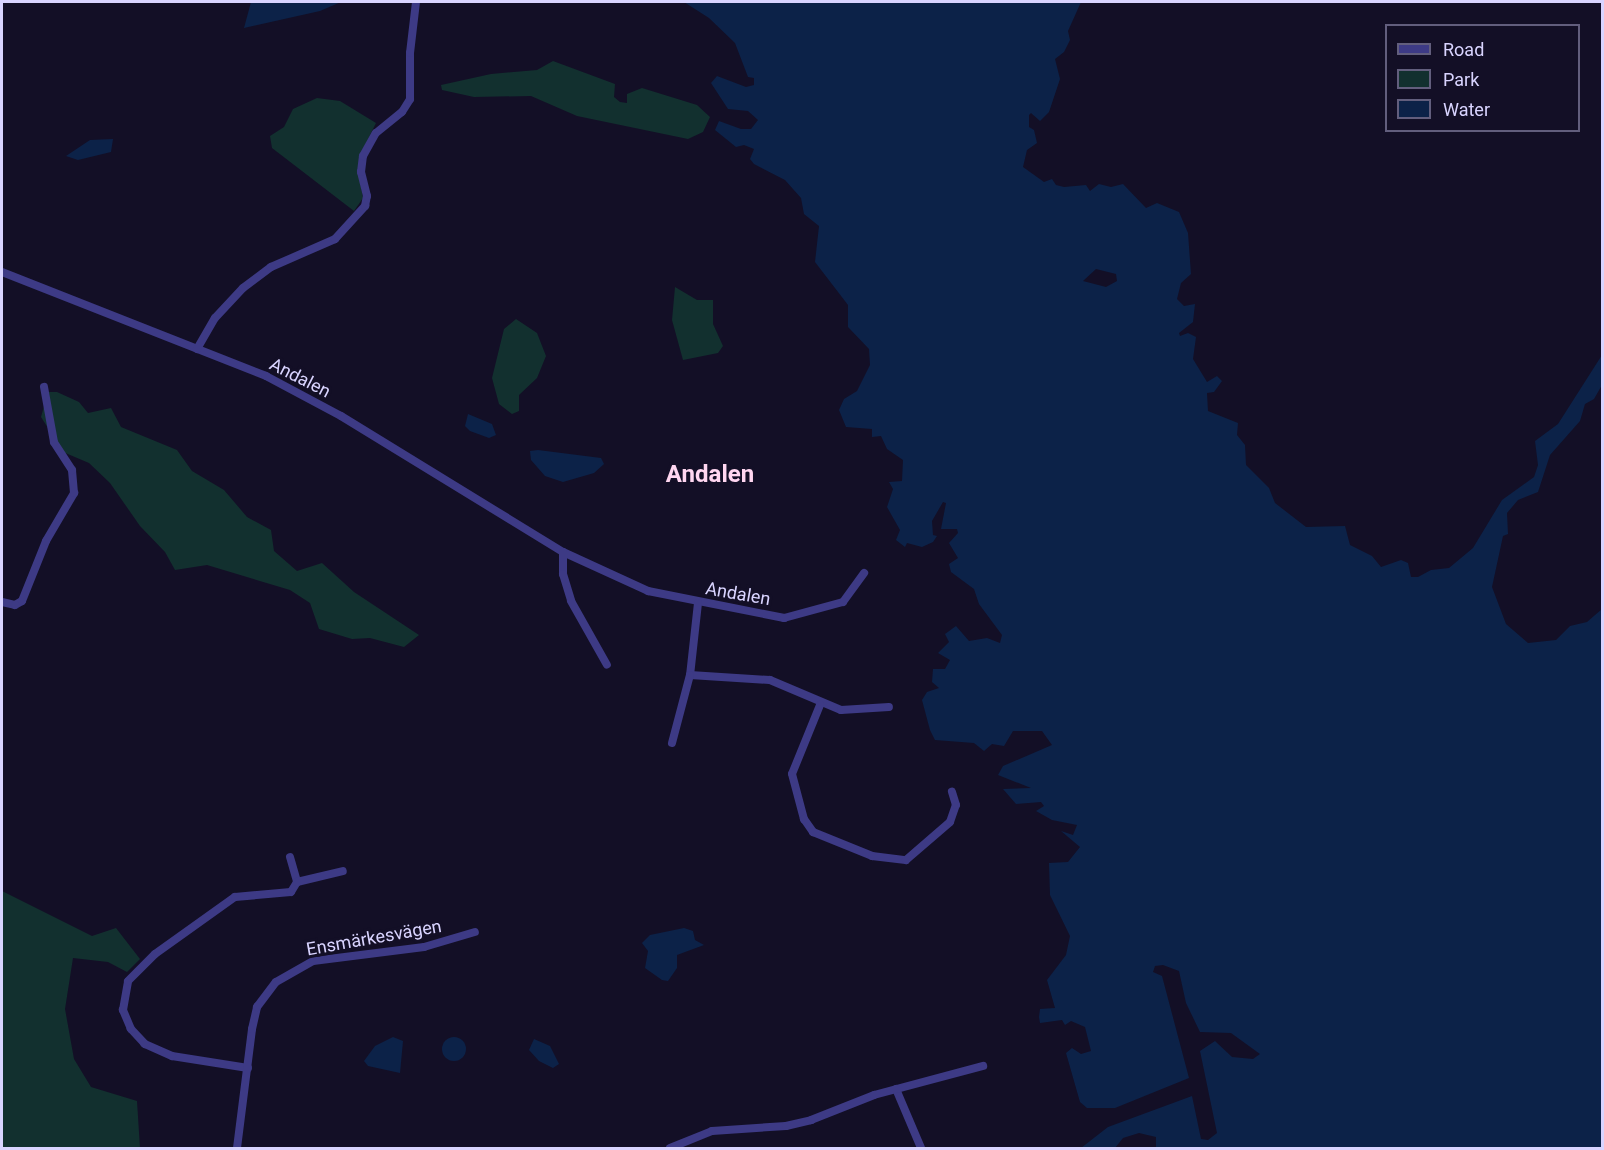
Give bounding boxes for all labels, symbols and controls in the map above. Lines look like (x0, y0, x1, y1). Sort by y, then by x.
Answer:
legend (1385, 24, 1580, 132)
text: Road (1443, 39, 1484, 60)
text: Park (1443, 69, 1479, 90)
text: Water (1443, 99, 1490, 120)
street label: Andalen (266, 354, 334, 402)
district label: Andalen (666, 461, 754, 489)
street label: Andalen (704, 578, 772, 610)
street label: Ensmärkesvägen (305, 915, 443, 961)

